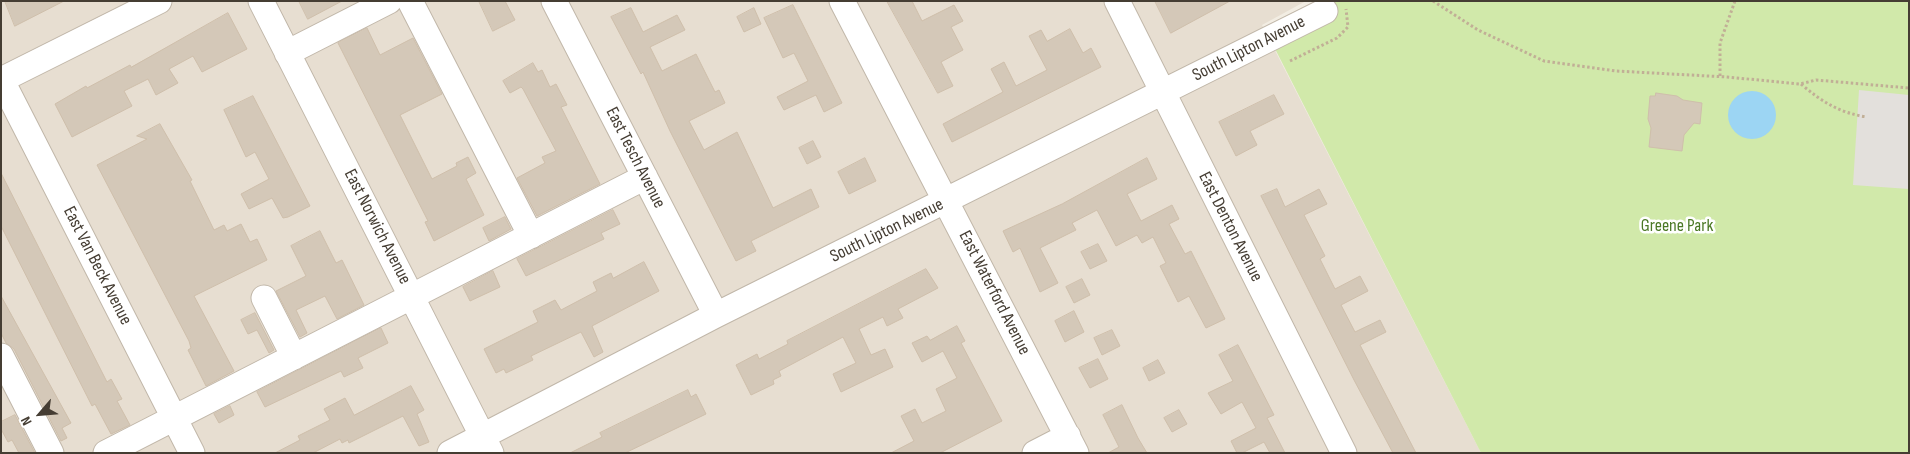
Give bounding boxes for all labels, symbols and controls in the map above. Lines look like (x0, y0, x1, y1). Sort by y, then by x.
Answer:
street label: South Lipton Avenue (1189, 11, 1309, 87)
street label: East Tesch Avenue (600, 104, 670, 212)
street label: East Norwich Avenue (339, 166, 415, 288)
street label: East Denton Avenue (1193, 169, 1267, 285)
street label: South Lipton Avenue (827, 194, 947, 268)
street label: East Van Beck Avenue (58, 203, 136, 329)
park label: Greene Park (1641, 215, 1713, 237)
street label: East Waterford Avenue (953, 227, 1035, 359)
north arrow (15, 389, 65, 439)
text: N (17, 414, 35, 428)

